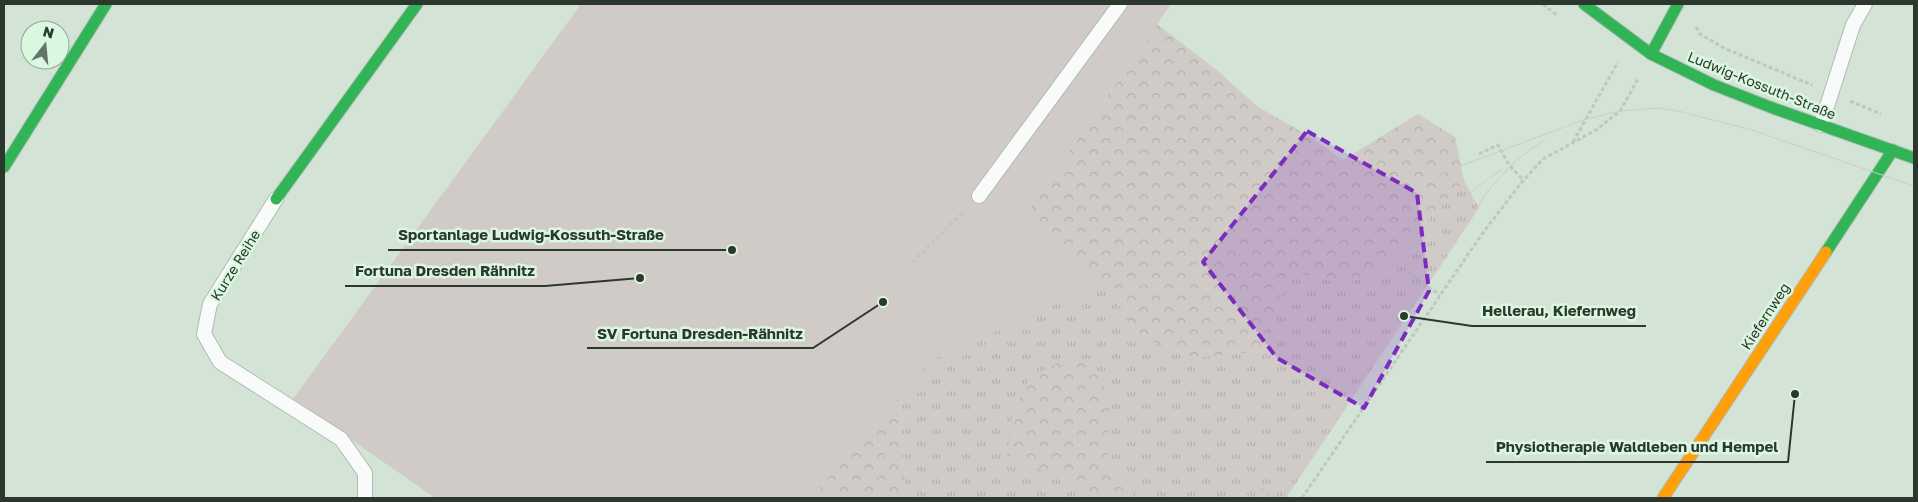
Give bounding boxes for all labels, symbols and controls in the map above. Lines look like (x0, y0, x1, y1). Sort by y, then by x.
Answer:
north arrow (20, 20, 70, 70)
text: N (41, 22, 56, 42)
street label: Ludwig-Kossuth-Straße (1685, 47, 1839, 123)
callout: Sportanlage Ludwig-Kossuth-Straße (388, 220, 674, 250)
text: Sportanlage Ludwig-Kossuth-Straße (398, 225, 664, 243)
street label: Kurze Reihe (207, 226, 263, 304)
callout: Fortuna Dresden Rähnitz (345, 256, 545, 286)
text: Fortuna Dresden Rähnitz (355, 261, 535, 279)
street label: Kiefernweg (1737, 279, 1793, 353)
callout: Hellerau, Kiefernweg (1472, 296, 1646, 326)
text: Hellerau, Kiefernweg (1482, 301, 1636, 319)
callout: SV Fortuna Dresden-Rähnitz (587, 318, 813, 348)
text: SV Fortuna Dresden-Rähnitz (597, 324, 803, 342)
callout: Physiotherapie Waldleben und Hempel (1486, 432, 1788, 462)
text: Physiotherapie Waldleben und Hempel (1496, 437, 1778, 455)

